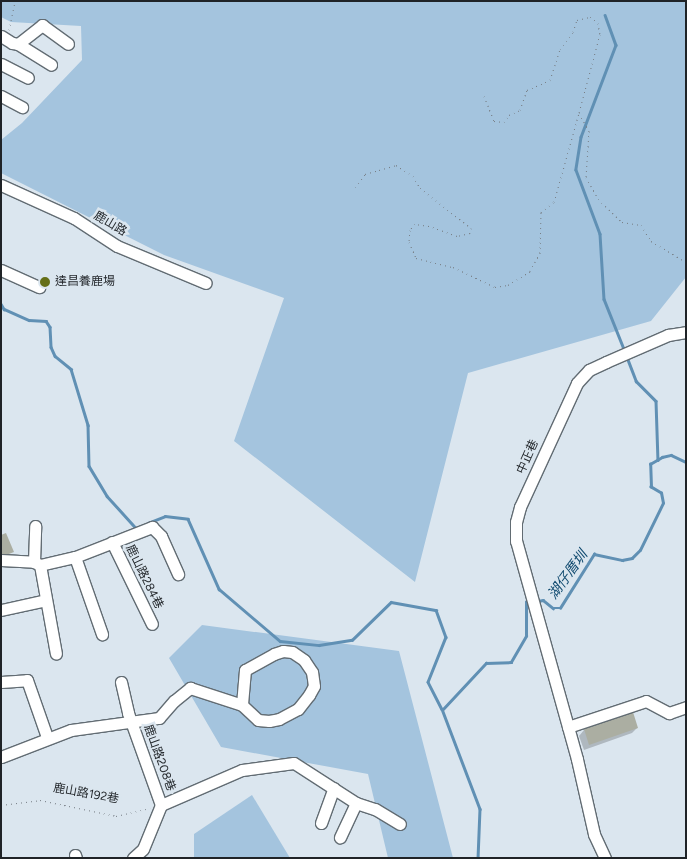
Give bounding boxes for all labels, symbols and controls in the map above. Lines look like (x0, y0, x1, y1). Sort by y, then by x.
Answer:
street label: 鹿山路 (91, 209, 129, 239)
place label: 達昌養鹿場 (55, 275, 115, 289)
marker: 達昌養鹿場 (39, 276, 51, 288)
street label: 中正巷 (514, 438, 542, 476)
street label: 鹿山路284巷 (122, 543, 166, 611)
water label: 湖仔厝圳 (545, 547, 591, 603)
street label: 鹿山路208巷 (140, 723, 178, 793)
street label: 鹿山路192巷 (52, 781, 120, 807)

